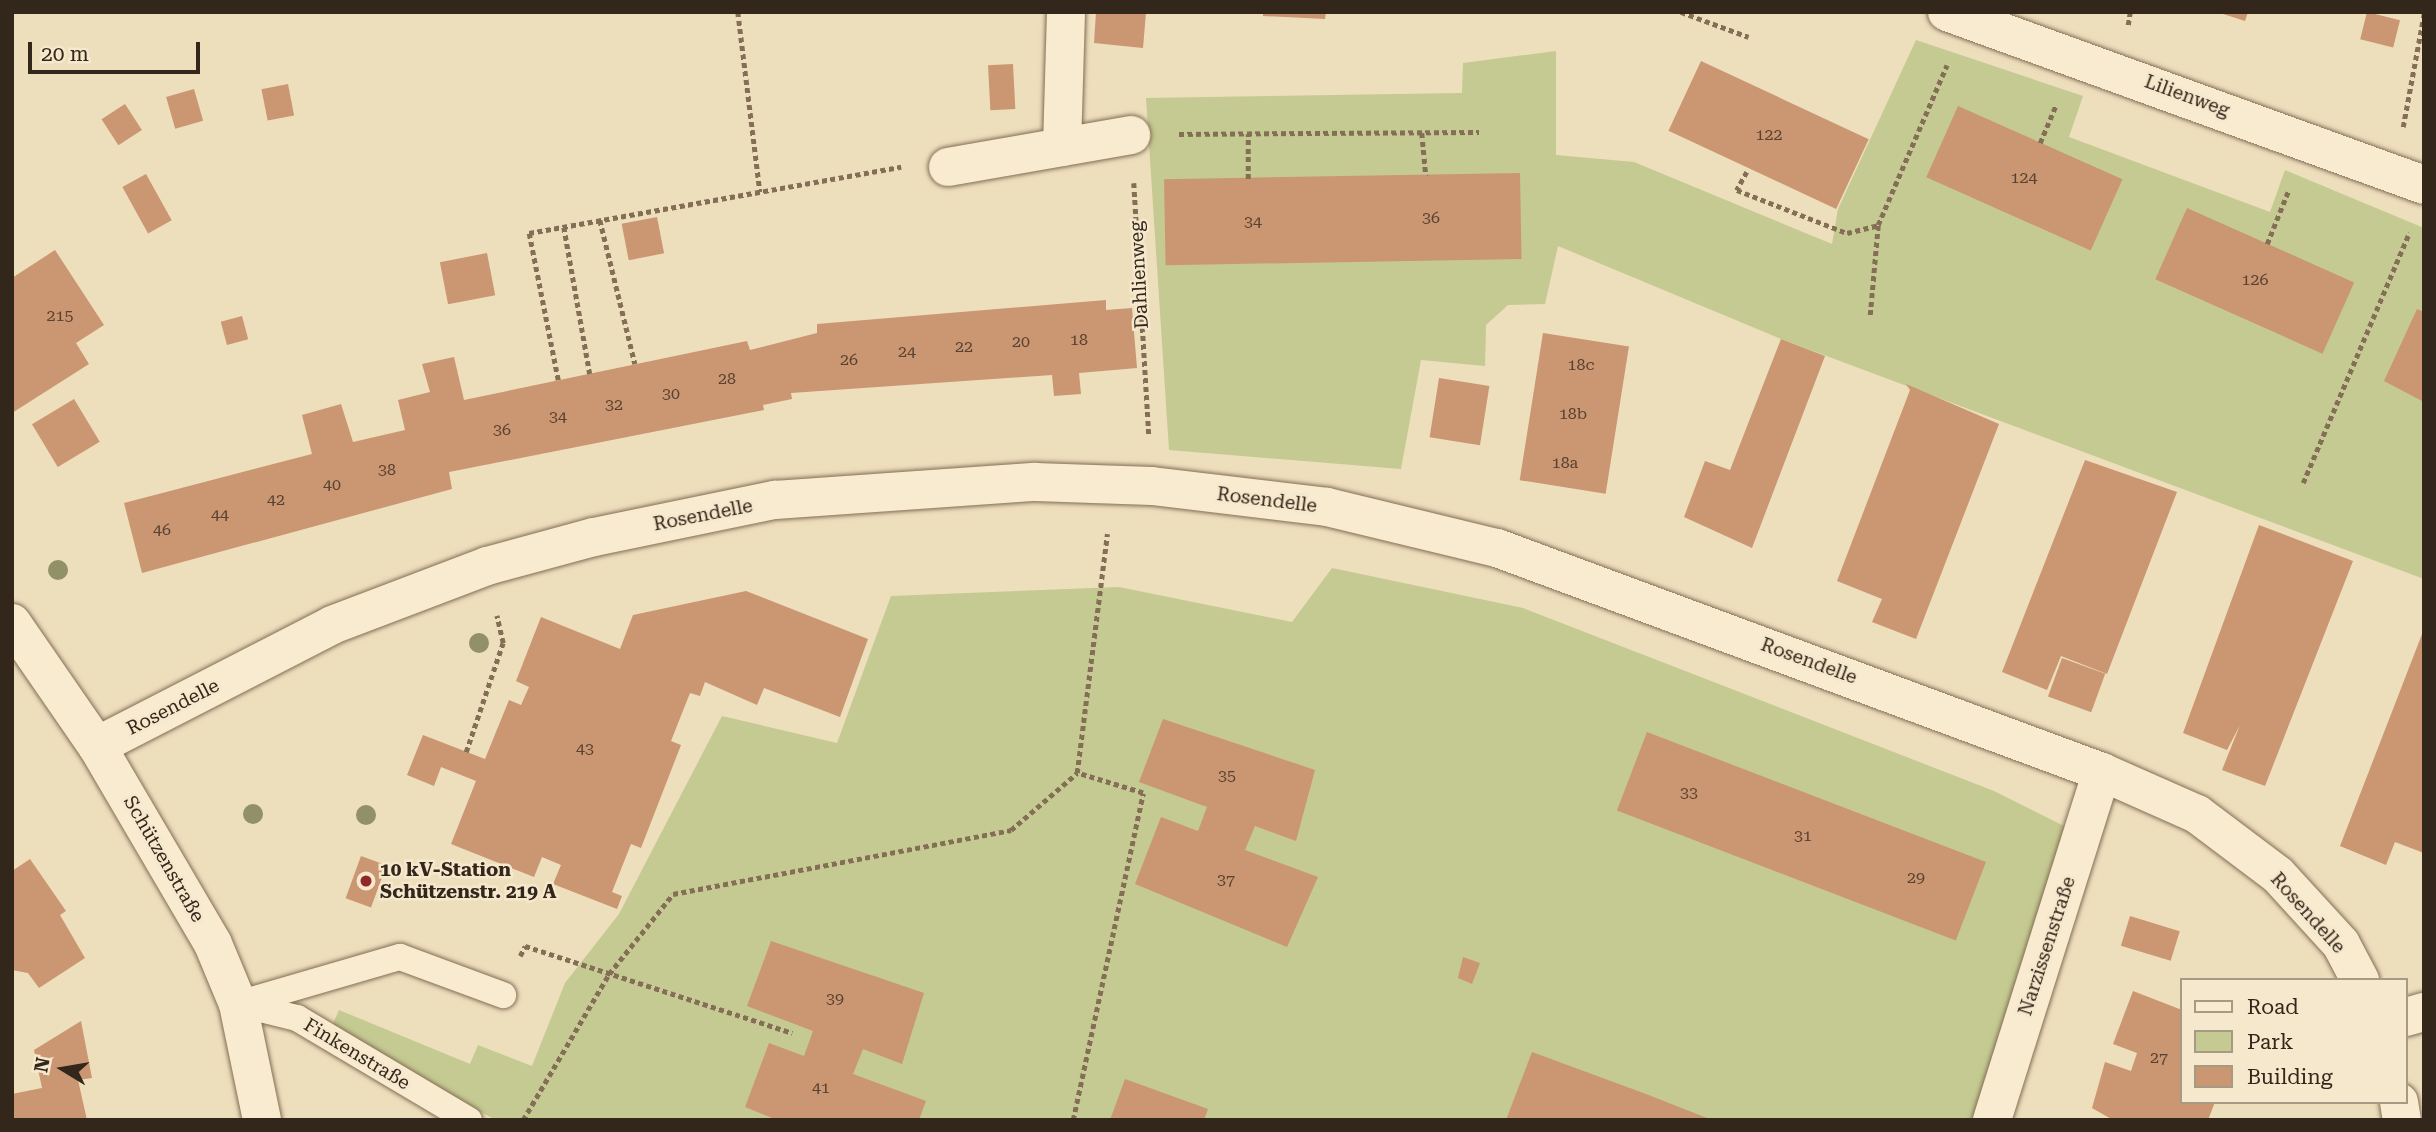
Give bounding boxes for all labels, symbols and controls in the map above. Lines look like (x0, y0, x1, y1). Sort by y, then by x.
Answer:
scale bar (32, 28, 203, 72)
text: 20 m (41, 42, 89, 66)
street label: Lilienweg (2141, 70, 2233, 122)
house number: 122 (1756, 125, 1782, 145)
house number: 124 (2011, 168, 2037, 188)
house number: 36 (1422, 208, 1440, 228)
house number: 34 (1244, 212, 1262, 232)
street label: Dahlienweg (1125, 221, 1153, 329)
house number: 126 (2242, 270, 2268, 290)
house number: 215 (47, 306, 73, 326)
house number: 18 (1070, 330, 1088, 350)
house number: 20 (1012, 332, 1030, 352)
house number: 22 (955, 337, 973, 357)
house number: 24 (898, 342, 916, 362)
house number: 26 (840, 350, 858, 370)
house number: 18c (1568, 355, 1594, 375)
house number: 28 (718, 369, 736, 389)
house number: 30 (662, 384, 680, 404)
house number: 32 (605, 395, 623, 415)
house number: 18b (1559, 404, 1587, 424)
house number: 34 (549, 407, 567, 427)
house number: 36 (493, 420, 511, 440)
house number: 18a (1552, 453, 1578, 473)
house number: 38 (378, 460, 396, 480)
house number: 40 (323, 475, 341, 495)
street label: Rosendelle (1216, 483, 1318, 517)
house number: 42 (267, 490, 285, 510)
street label: Rosendelle (651, 494, 755, 536)
house number: 44 (211, 505, 229, 525)
house number: 46 (153, 520, 171, 540)
street label: Rosendelle (1758, 633, 1860, 689)
street label: Rosendelle (123, 674, 223, 740)
house number: 43 (576, 739, 594, 759)
house number: 35 (1218, 766, 1236, 786)
house number: 33 (1680, 783, 1698, 803)
street label: Schützenstraße (119, 792, 209, 926)
house number: 31 (1794, 826, 1812, 846)
place label: 10 kV-Station Schützenstr. 219 A (380, 859, 556, 903)
house number: 29 (1907, 868, 1925, 888)
street label: Rosendelle (2266, 868, 2350, 958)
house number: 37 (1217, 870, 1235, 890)
marker: 10 kV-Station Schützenstr. 219 A (358, 873, 374, 889)
street label: Narzissenstraße (2014, 874, 2080, 1018)
legend (2180, 978, 2408, 1104)
house number: 39 (826, 989, 844, 1009)
text: Road (2247, 995, 2299, 1019)
street label: Finkenstraße (300, 1013, 414, 1095)
text: Park (2247, 1030, 2293, 1054)
north arrow (28, 1034, 98, 1104)
house number: 27 (2150, 1048, 2168, 1068)
text: N (29, 1056, 55, 1074)
text: Building (2247, 1065, 2333, 1089)
house number: 41 (812, 1078, 830, 1098)

